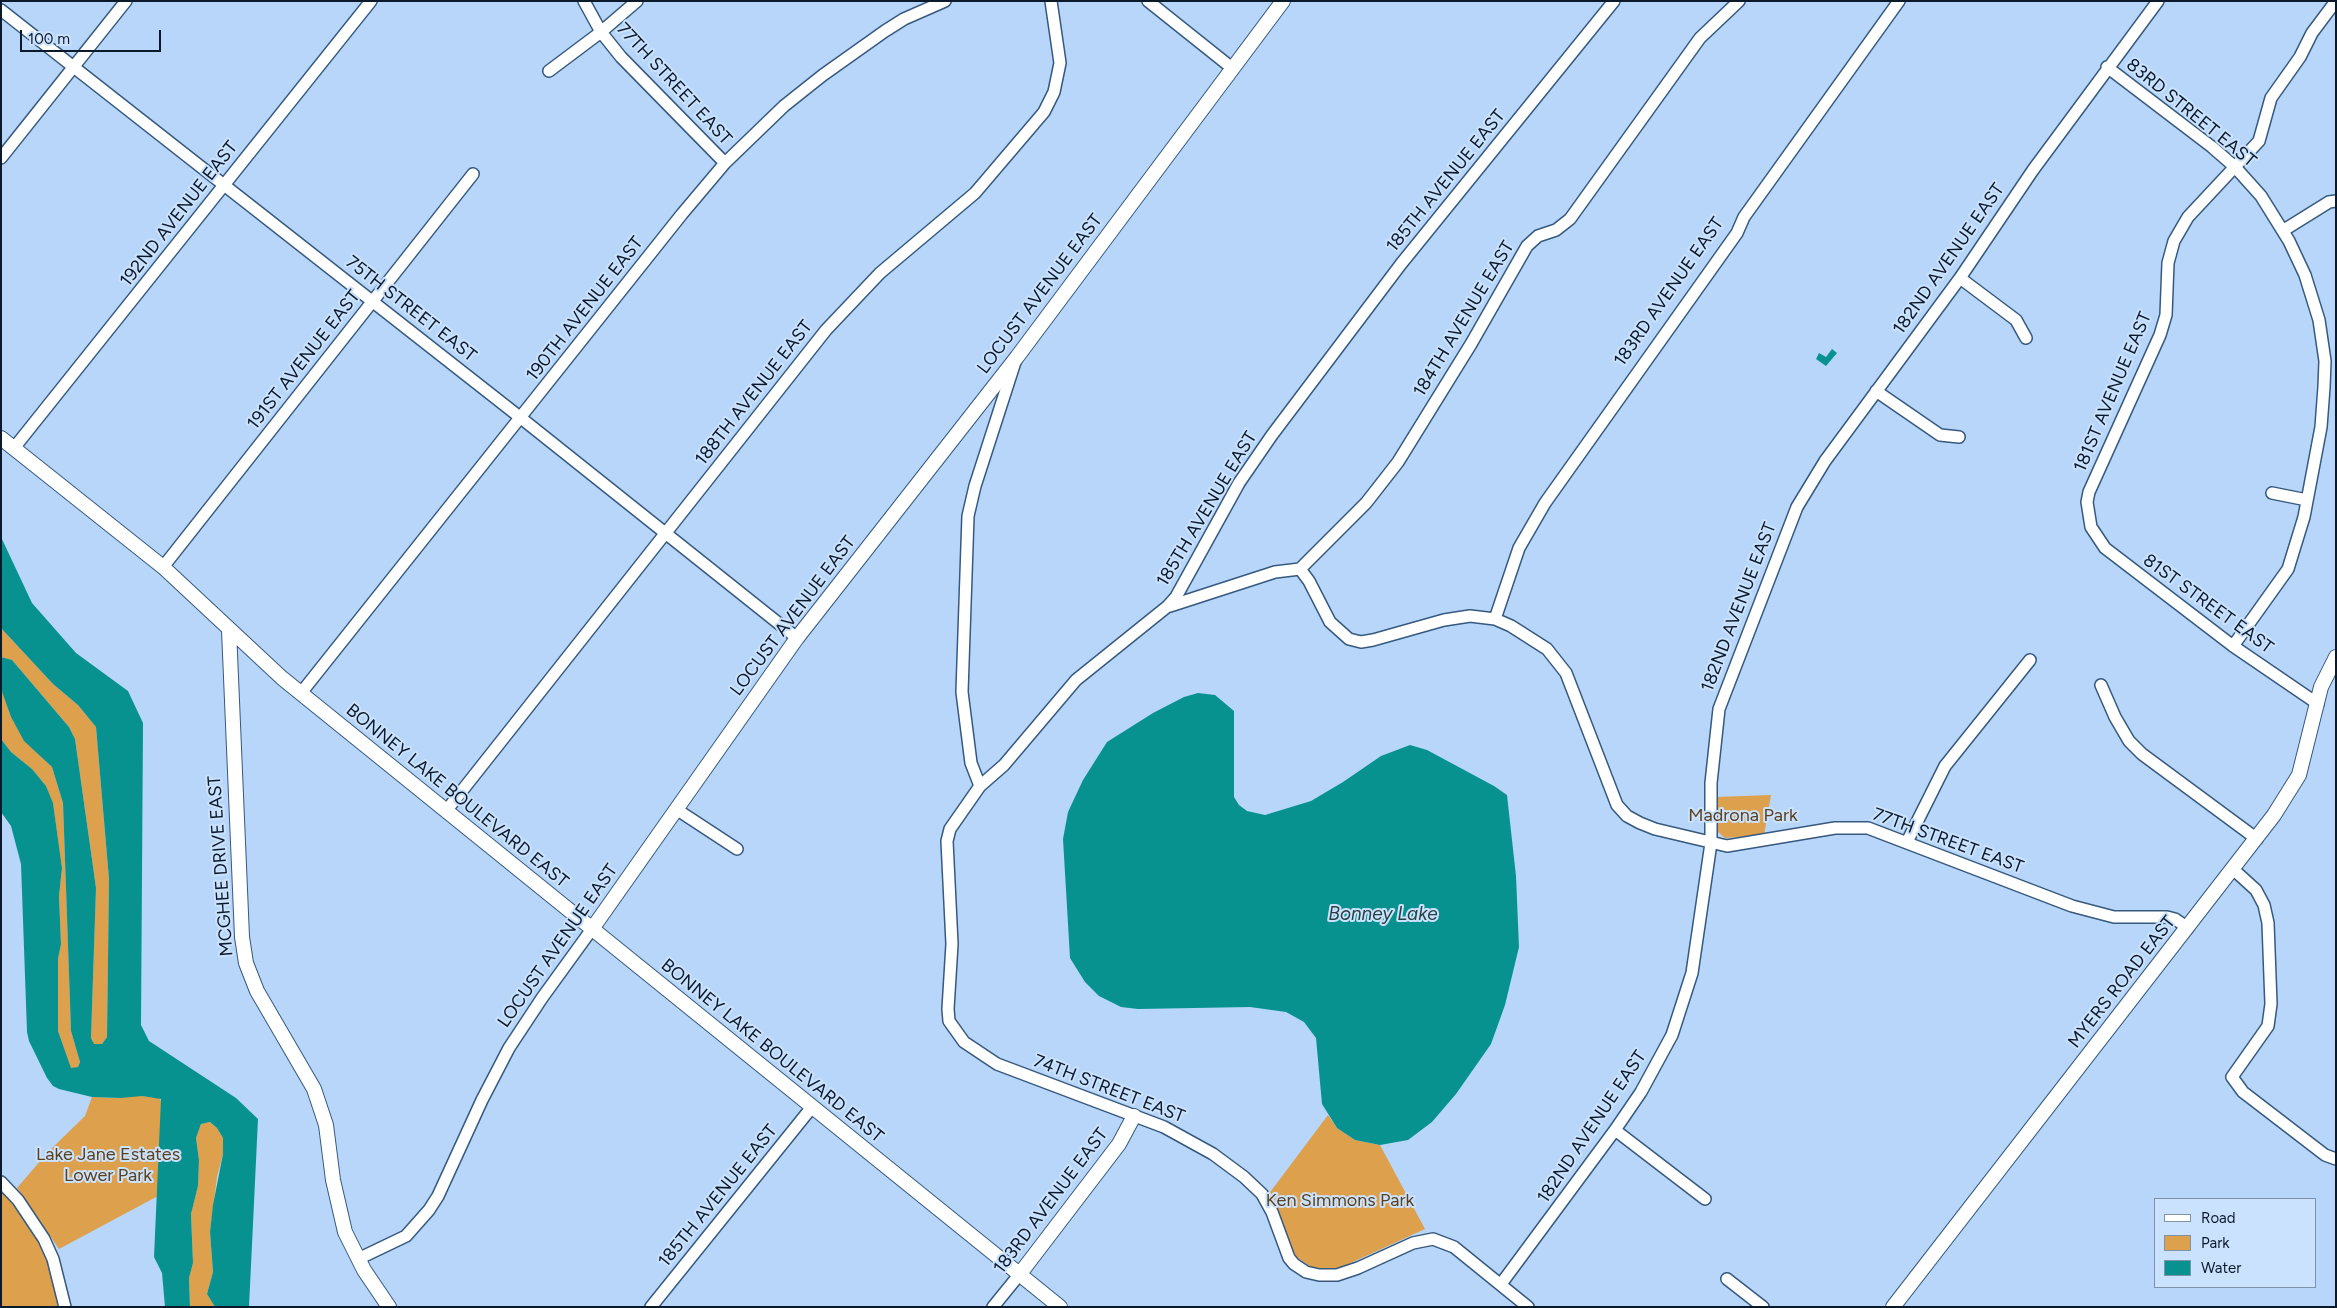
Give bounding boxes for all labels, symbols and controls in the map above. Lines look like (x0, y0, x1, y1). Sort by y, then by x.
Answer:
street label: 77TH STREET EAST (612, 18, 736, 150)
scale bar (22, 20, 164, 52)
text: 100 m (28, 30, 70, 48)
street label: 83RD STREET EAST (2122, 54, 2260, 172)
street label: 185TH AVENUE EAST (1382, 105, 1510, 257)
street label: 192ND AVENUE EAST (116, 137, 242, 291)
street label: 182ND AVENUE EAST (1889, 179, 2009, 339)
street label: LOCUST AVENUE EAST (973, 210, 1107, 378)
street label: 183RD AVENUE EAST (1610, 214, 1728, 370)
street label: 190TH AVENUE EAST (522, 233, 648, 385)
street label: 184TH AVENUE EAST (1409, 237, 1519, 401)
street label: 75TH STREET EAST (341, 251, 481, 367)
street label: 191ST AVENUE EAST (243, 286, 365, 434)
street label: 181ST AVENUE EAST (2070, 309, 2156, 475)
street label: 188TH AVENUE EAST (691, 316, 817, 470)
street label: 185TH AVENUE EAST (1152, 428, 1262, 590)
street label: 182ND AVENUE EAST (1697, 519, 1781, 695)
street label: LOCUST AVENUE EAST (726, 532, 860, 700)
street label: 81ST STREET EAST (2139, 550, 2277, 658)
street label: BONNEY LAKE BOULEVARD EAST (341, 700, 573, 892)
street label: MCGHEE DRIVE EAST (204, 775, 238, 957)
street label: 77TH STREET EAST (1870, 804, 2026, 878)
park label: Madrona Park (1688, 805, 1798, 827)
street label: LOCUST AVENUE EAST (493, 860, 623, 1032)
water label: Bonney Lake (1328, 903, 1438, 925)
street label: MYERS ROAD EAST (2064, 912, 2180, 1052)
street label: BONNEY LAKE BOULEVARD EAST (656, 955, 888, 1147)
street label: 182ND AVENUE EAST (1533, 1047, 1651, 1207)
street label: 74TH STREET EAST (1030, 1050, 1188, 1128)
street label: 185TH AVENUE EAST (654, 1120, 782, 1272)
street label: 183RD AVENUE EAST (989, 1124, 1113, 1278)
park label: Lake Jane Estates Lower Park (36, 1144, 180, 1186)
park label: Ken Simmons Park (1266, 1190, 1414, 1212)
legend (2154, 1198, 2317, 1288)
text: Road (2201, 1209, 2236, 1227)
text: Park (2201, 1234, 2230, 1252)
text: Water (2201, 1259, 2241, 1277)

